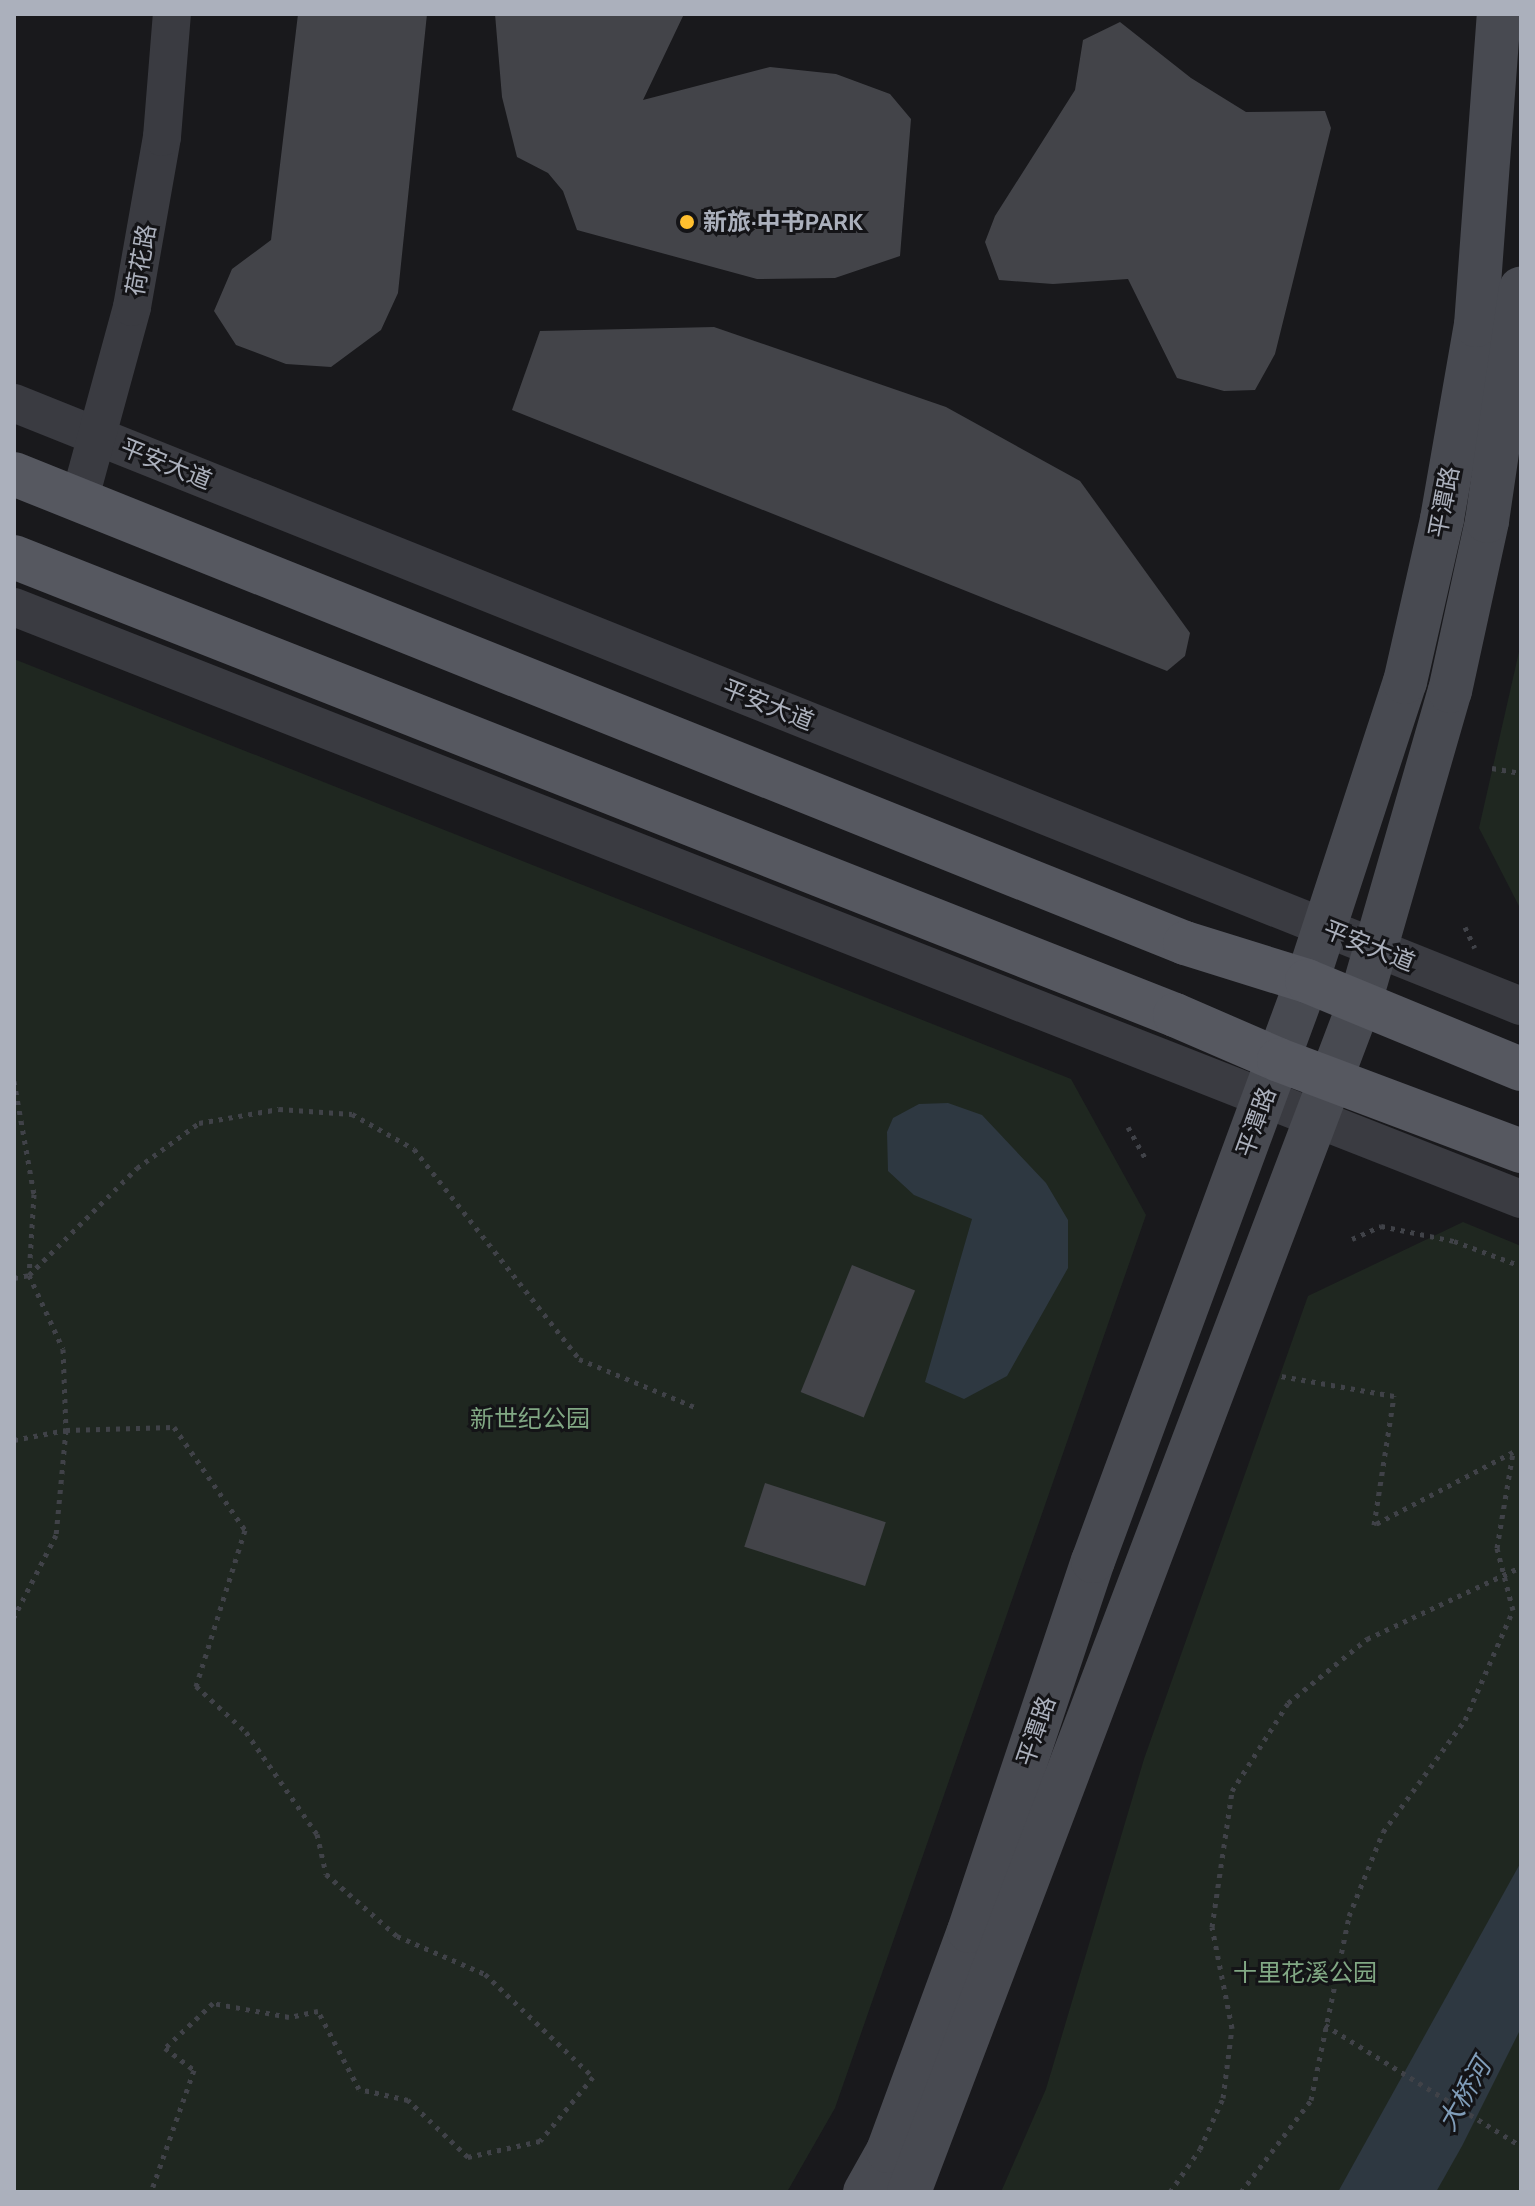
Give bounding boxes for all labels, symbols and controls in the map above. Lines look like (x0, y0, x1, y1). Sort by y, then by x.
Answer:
place label: 新旅·中书PARK (703, 208, 863, 236)
marker: 新旅·中书PARK (678, 213, 696, 231)
street label: 荷花路 (121, 222, 161, 298)
street label: 平安大道 (116, 433, 216, 495)
street label: 平潭路 (1423, 464, 1465, 540)
street label: 平安大道 (718, 674, 818, 736)
street label: 平安大道 (1319, 915, 1419, 977)
street label: 平潭路 (1230, 1083, 1282, 1161)
park label: 新世纪公园 (470, 1405, 590, 1433)
street label: 平潭路 (1011, 1692, 1061, 1770)
park label: 十里花溪公园 (1233, 1959, 1377, 1987)
water label: 大桥河 (1432, 2053, 1498, 2137)

